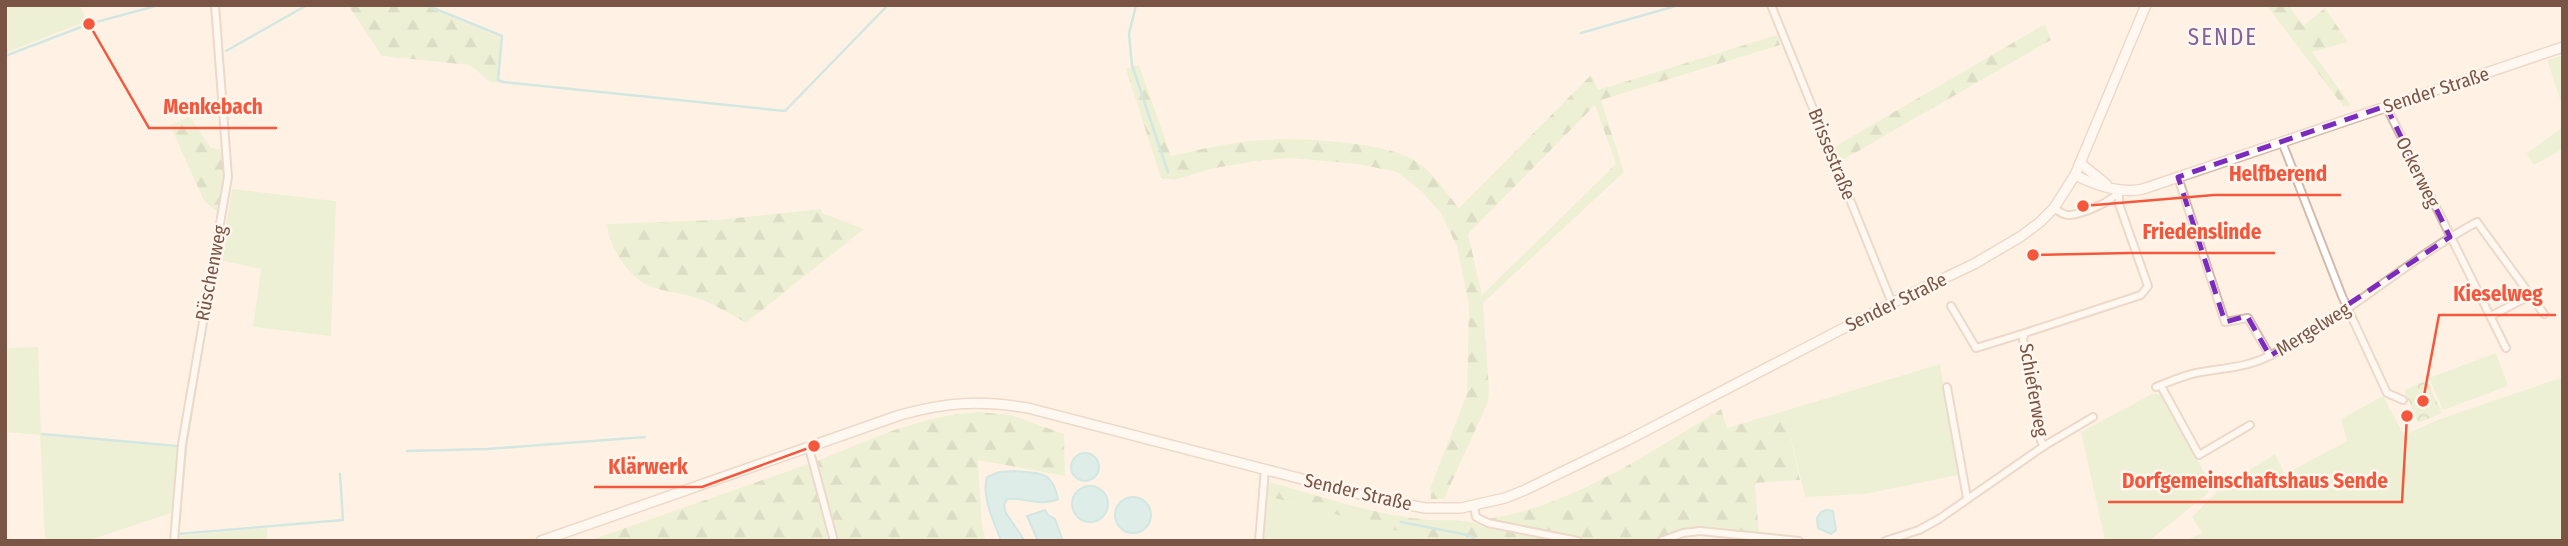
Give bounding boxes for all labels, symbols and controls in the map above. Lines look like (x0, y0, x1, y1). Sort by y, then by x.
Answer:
district label: SENDE (2188, 23, 2258, 51)
street label: Sender Straße (2380, 62, 2492, 118)
callout: Menkebach (149, 86, 277, 128)
text: Menkebach (163, 94, 263, 120)
street label: Brissestraße (1803, 105, 1861, 203)
street label: Ockerweg (2391, 133, 2445, 211)
callout: Helfberend (2214, 153, 2341, 195)
text: Helfberend (2229, 161, 2327, 187)
callout: Friedenslinde (2129, 211, 2275, 253)
text: Friedenslinde (2143, 219, 2262, 245)
street label: Rüschenweg (190, 223, 232, 323)
street label: Sender Straße (1842, 268, 1950, 336)
callout: Kieselweg (2439, 273, 2556, 315)
text: Kieselweg (2453, 281, 2543, 307)
street label: Mergelweg (2272, 297, 2354, 361)
street label: Schieferweg (2014, 342, 2054, 438)
callout: Klärwerk (594, 445, 702, 487)
text: Klärwerk (608, 454, 688, 480)
callout: Dorfgemeinschaftshaus Sende (2108, 460, 2402, 502)
street label: Sender Straße (1302, 468, 1414, 516)
text: Dorfgemeinschaftshaus Sende (2122, 468, 2388, 494)

